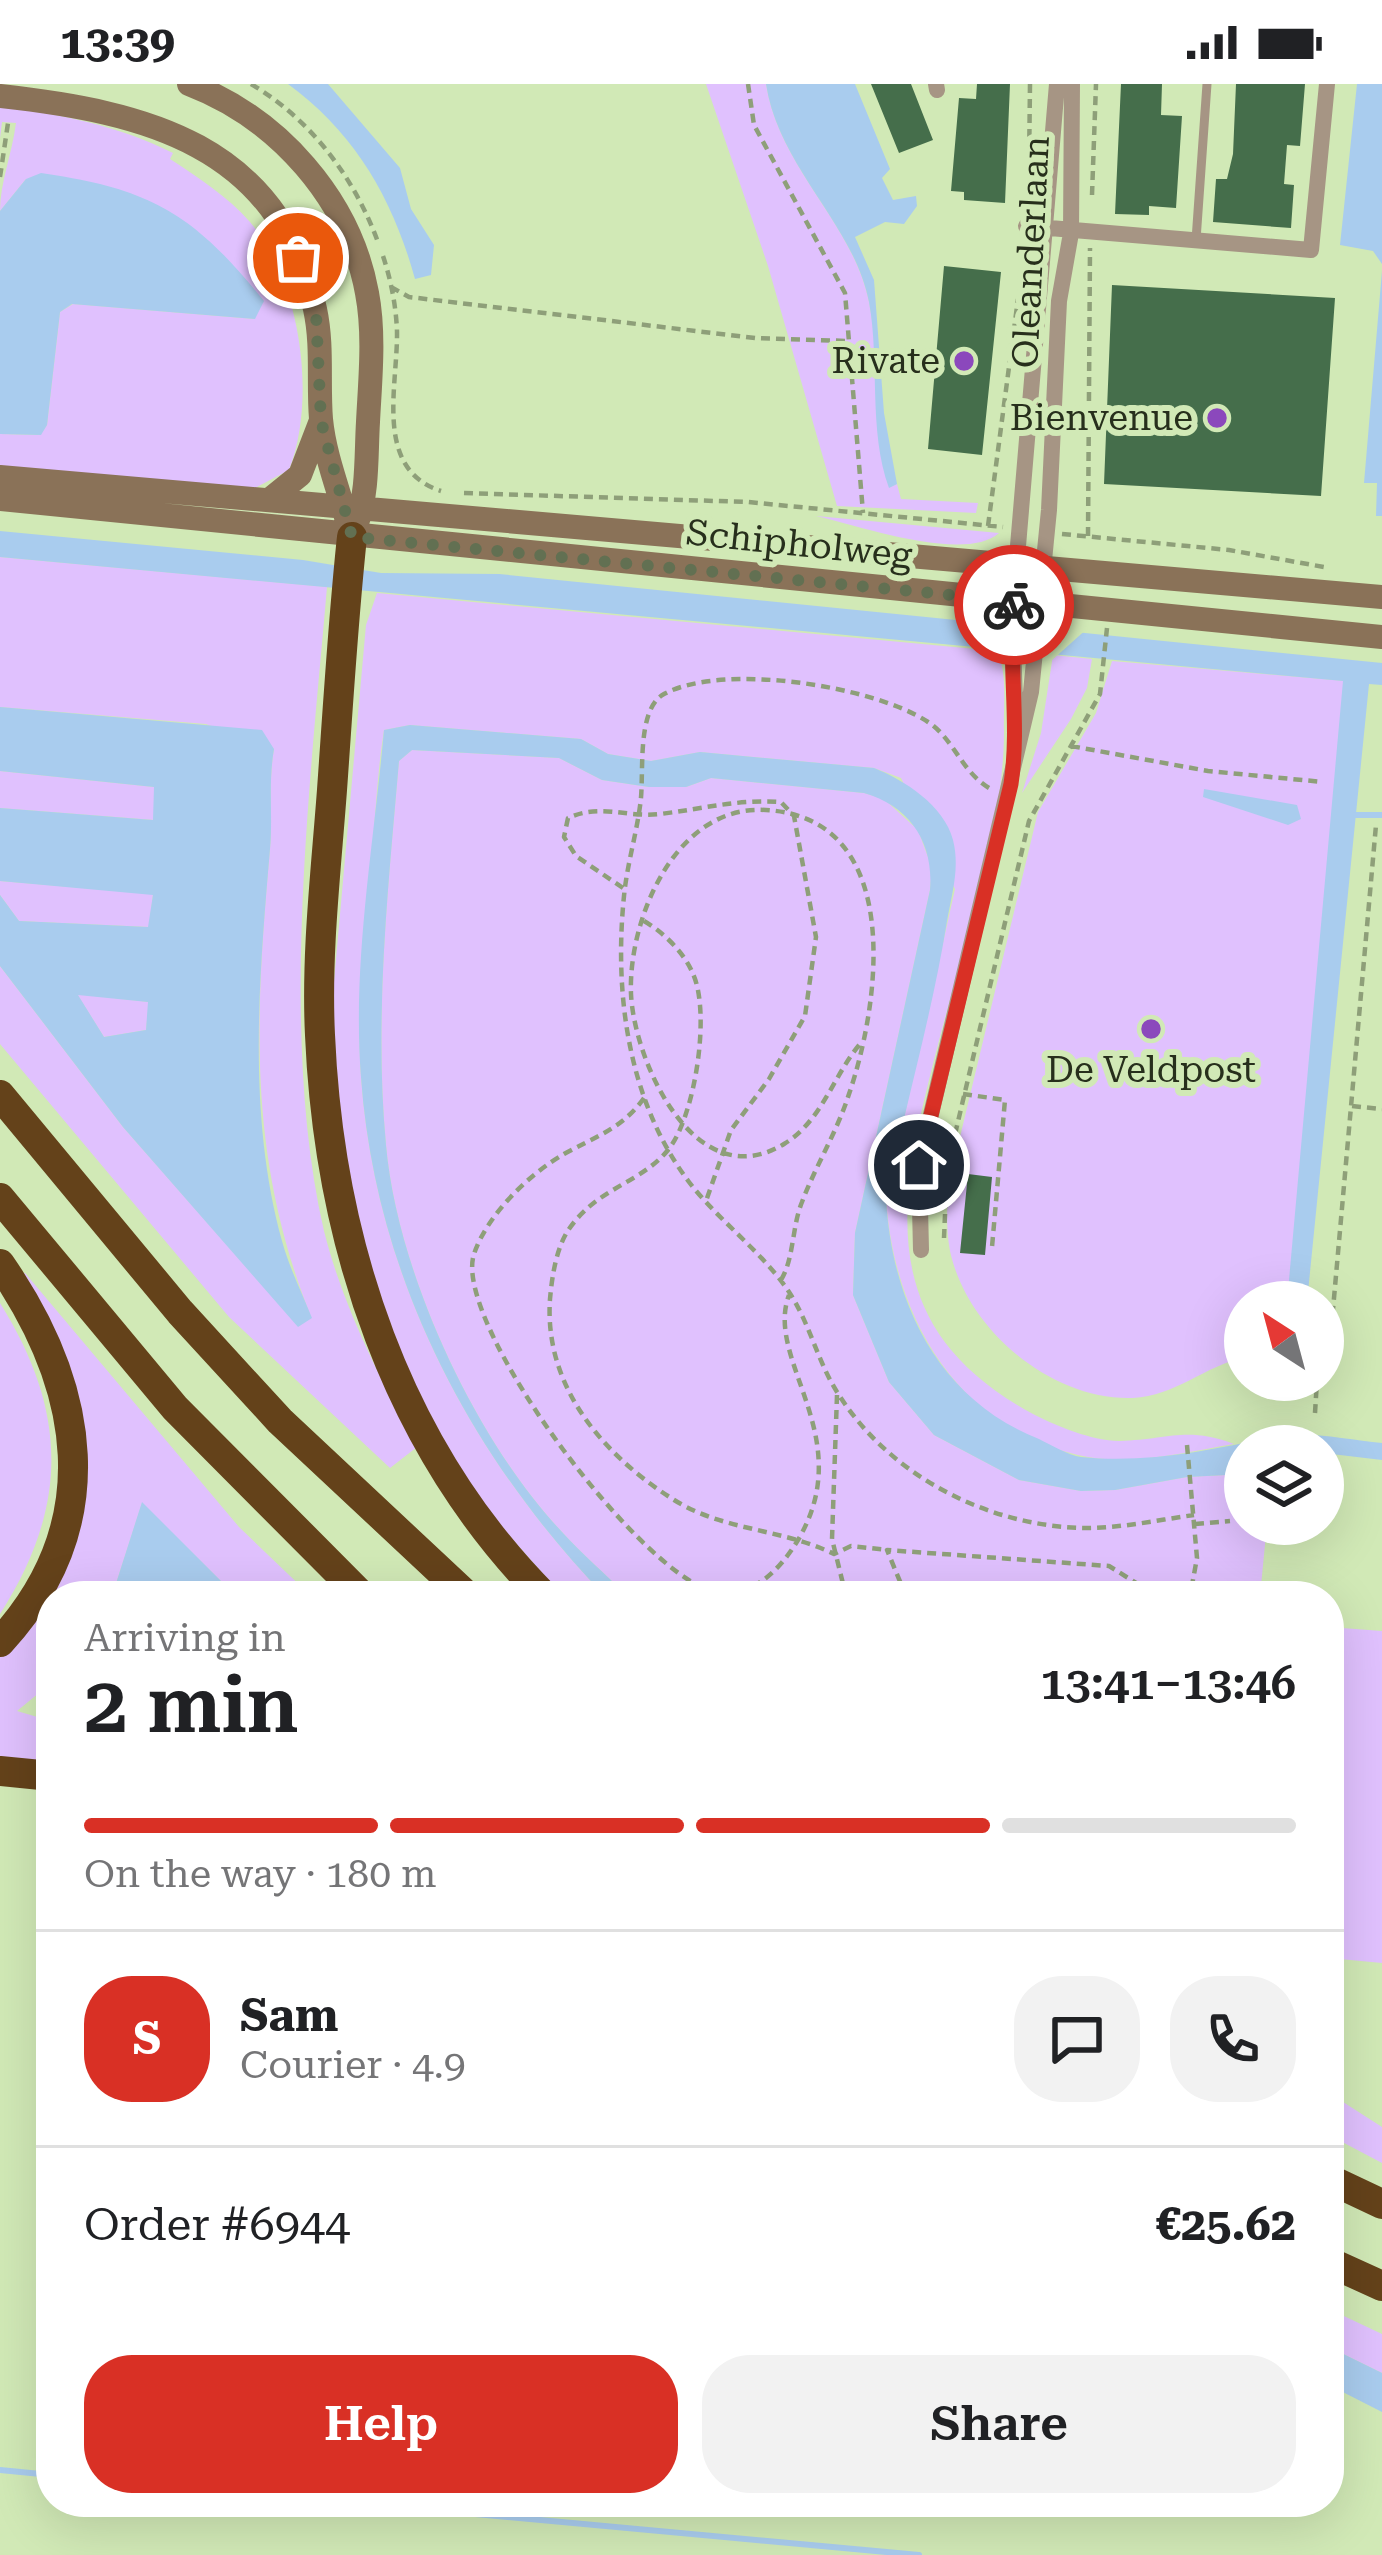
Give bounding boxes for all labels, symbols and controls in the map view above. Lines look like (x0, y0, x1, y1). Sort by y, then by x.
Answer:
text: 13:39 (60, 16, 175, 69)
street label: Oleanderlaan (1004, 135, 1058, 369)
pin (247, 207, 349, 309)
icon: bag (265, 225, 331, 291)
place label: Rivate (831, 340, 940, 382)
marker: Rivate (951, 348, 977, 374)
place label: Bienvenue (1010, 397, 1193, 439)
marker: Bienvenue (1204, 405, 1230, 431)
street label: Schipholweg (684, 511, 915, 577)
courier (954, 545, 1074, 665)
icon: bike (981, 572, 1047, 638)
marker: De Veldpost (1138, 1016, 1164, 1042)
place label: De Veldpost (1046, 1049, 1256, 1091)
pin (868, 1114, 970, 1216)
icon: home (886, 1132, 952, 1198)
north arrow (1224, 1281, 1344, 1401)
map controls (1224, 1281, 1344, 1545)
button: layers (1224, 1425, 1344, 1545)
text: Arriving in (84, 1615, 286, 1661)
text: 13:41–13:46 (1040, 1657, 1296, 1710)
text: 2 min (84, 1660, 299, 1751)
text: On the way · 180 m (84, 1851, 436, 1897)
button: chat (1014, 1976, 1140, 2102)
button: phone (1170, 1976, 1296, 2102)
text: Sam (240, 1989, 338, 2042)
text: S (133, 2012, 161, 2065)
text: Courier · 4.9 (240, 2042, 466, 2088)
text: Order #6944 (84, 2198, 350, 2251)
text: €25.62 (1156, 2198, 1296, 2251)
button: Help (84, 2355, 678, 2493)
button: Share (702, 2355, 1296, 2493)

